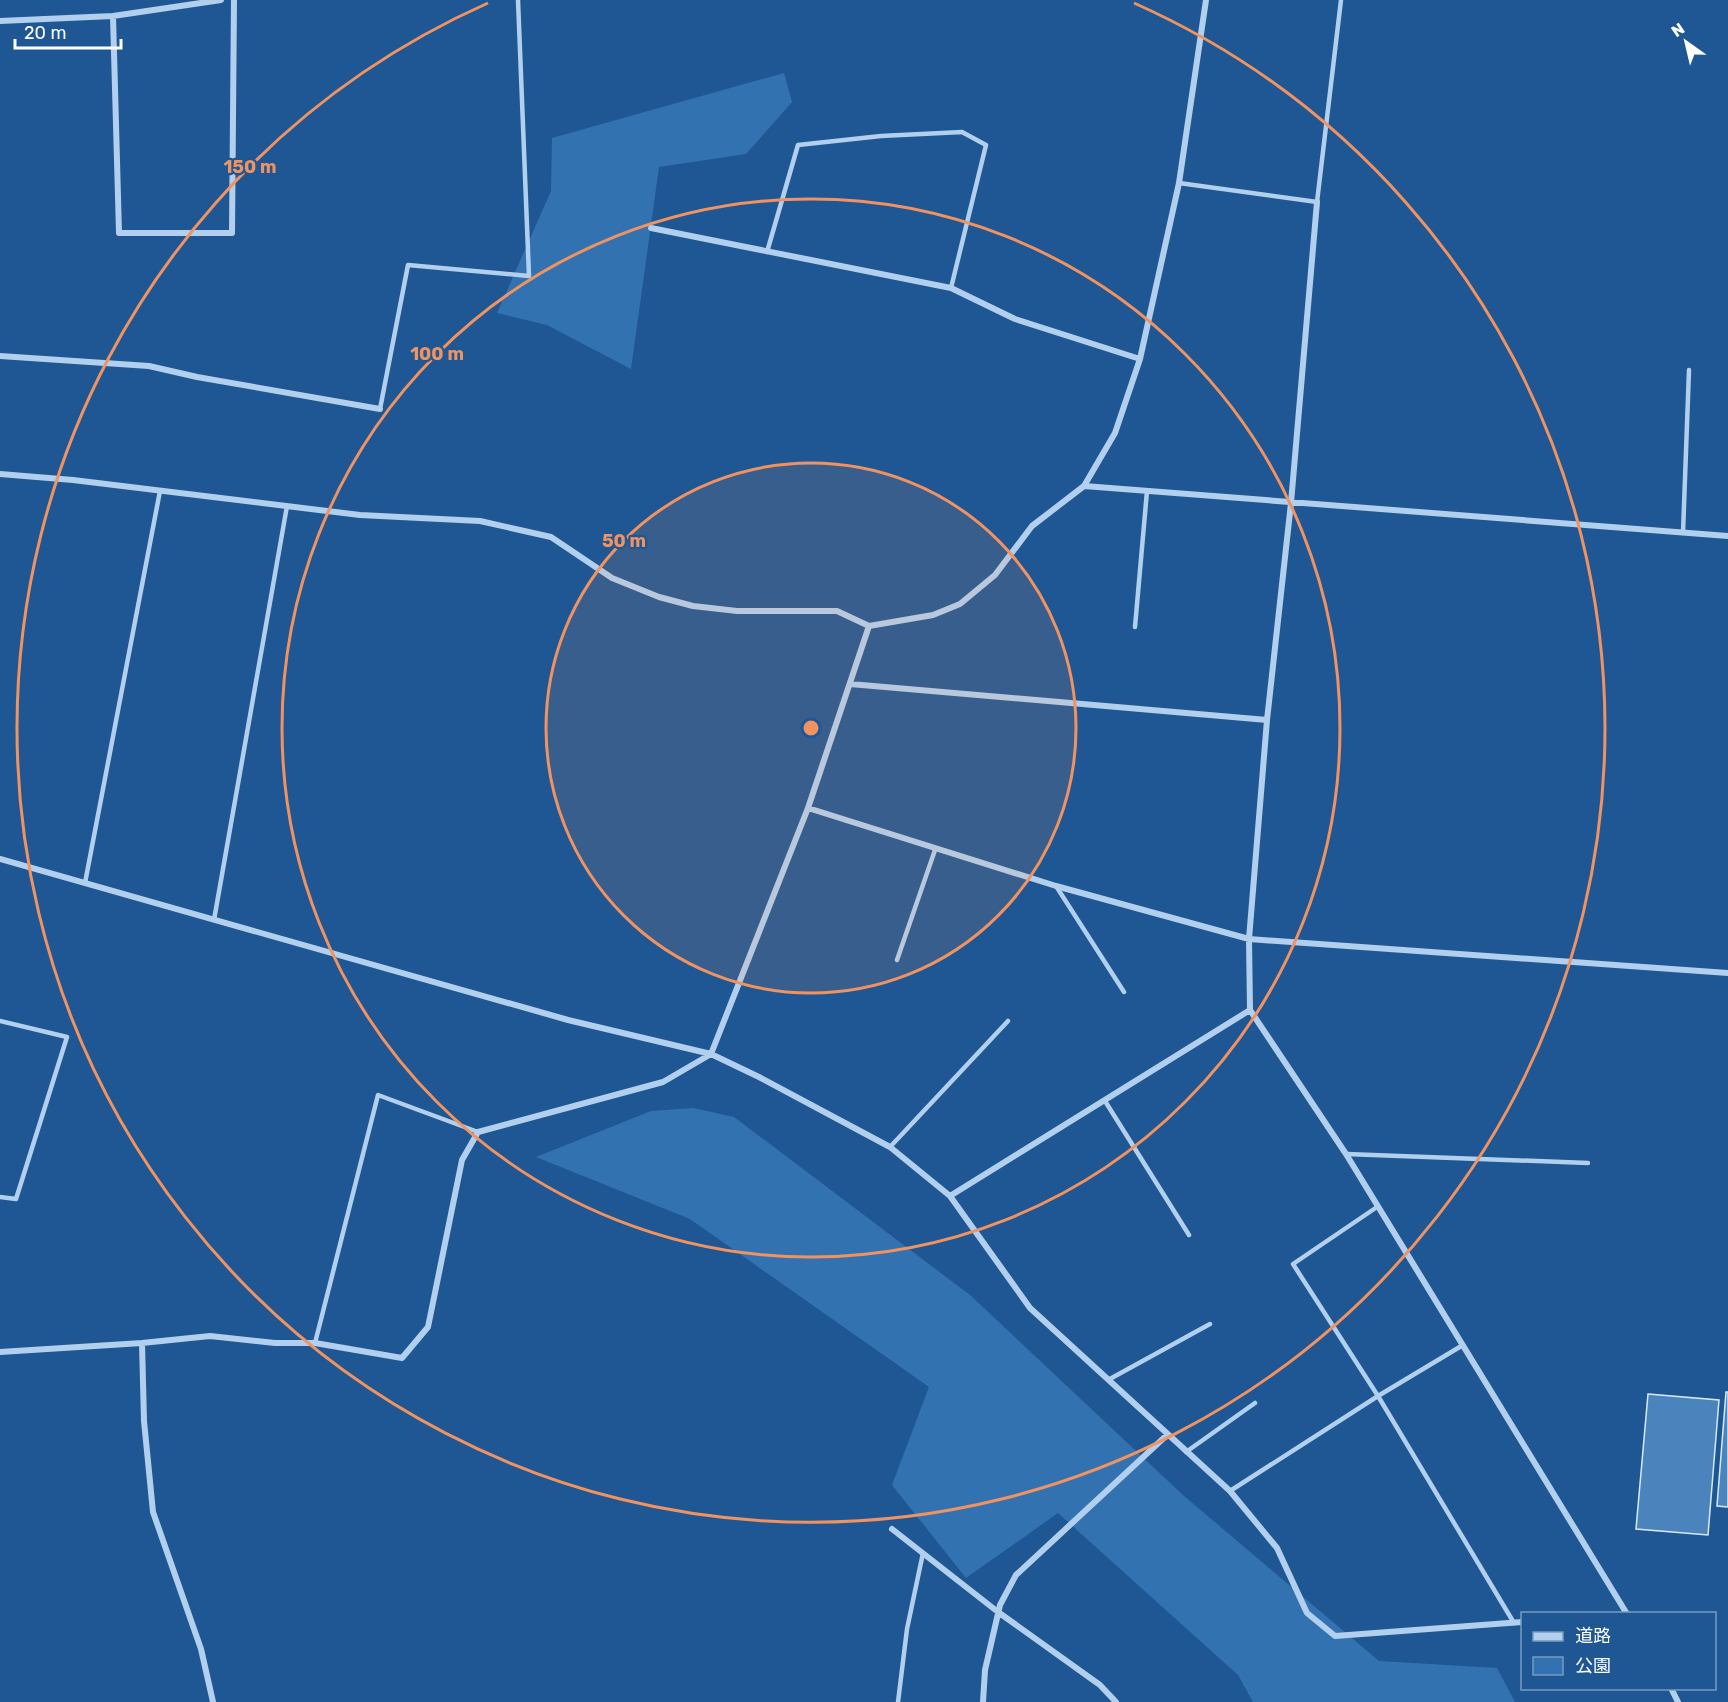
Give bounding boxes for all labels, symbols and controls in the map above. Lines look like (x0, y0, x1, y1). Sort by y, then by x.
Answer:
scale bar (15, 12, 122, 50)
north arrow (1656, 12, 1716, 72)
text: N (1668, 19, 1688, 41)
text: 20 m (24, 22, 66, 44)
text: 150 m (223, 156, 277, 178)
text: 100 m (410, 343, 464, 365)
text: 50 m (602, 530, 646, 552)
centre of rings (801, 718, 821, 738)
legend (1521, 1612, 1716, 1690)
text: 道路 (1575, 1625, 1611, 1647)
text: 公園 (1575, 1655, 1611, 1677)

